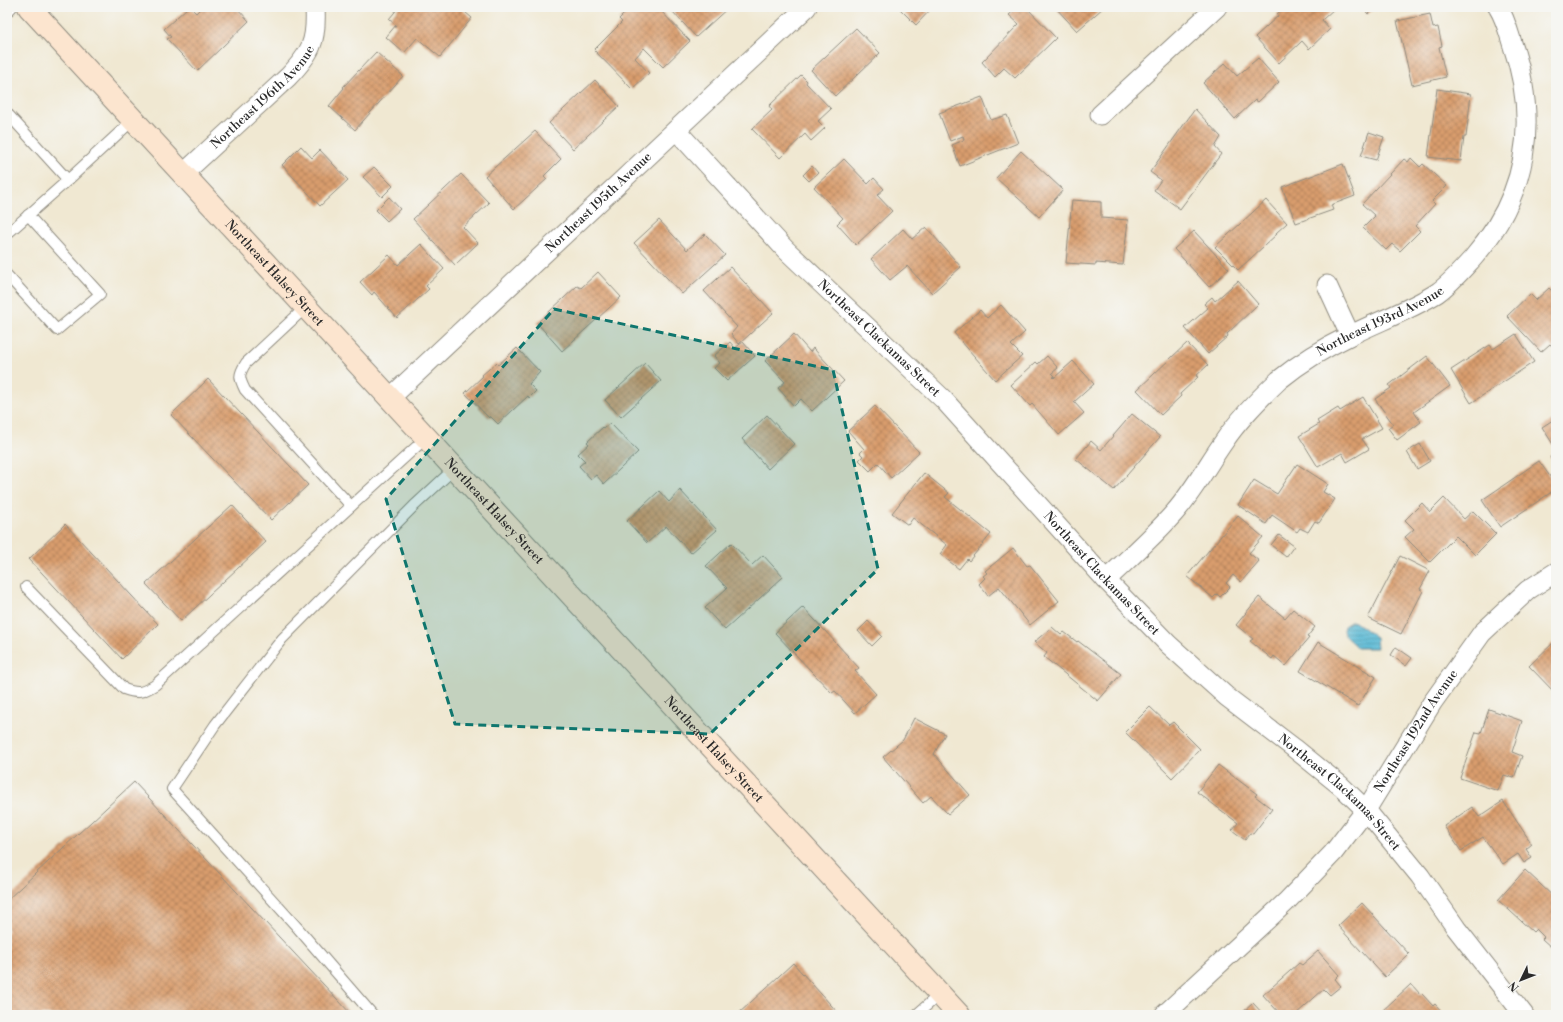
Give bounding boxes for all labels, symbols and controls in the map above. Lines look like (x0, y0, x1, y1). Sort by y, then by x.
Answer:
street label: Northeast 196th Avenue (207, 43, 318, 152)
street label: Northeast 195th Avenue (542, 148, 655, 256)
street label: Northeast Halsey Street (221, 217, 328, 330)
street label: Northeast Clackamas Street (814, 276, 944, 400)
street label: Northeast 193rd Avenue (1314, 282, 1448, 360)
street label: Northeast Halsey Street (441, 455, 547, 568)
street label: Northeast Clackamas Street (1040, 508, 1163, 639)
street label: Northeast 192nd Avenue (1371, 666, 1462, 795)
street label: Northeast Halsey Street (661, 693, 767, 806)
street label: Northeast Clackamas Street (1275, 731, 1404, 854)
north arrow (1501, 960, 1541, 1000)
text: N (1506, 978, 1523, 994)

